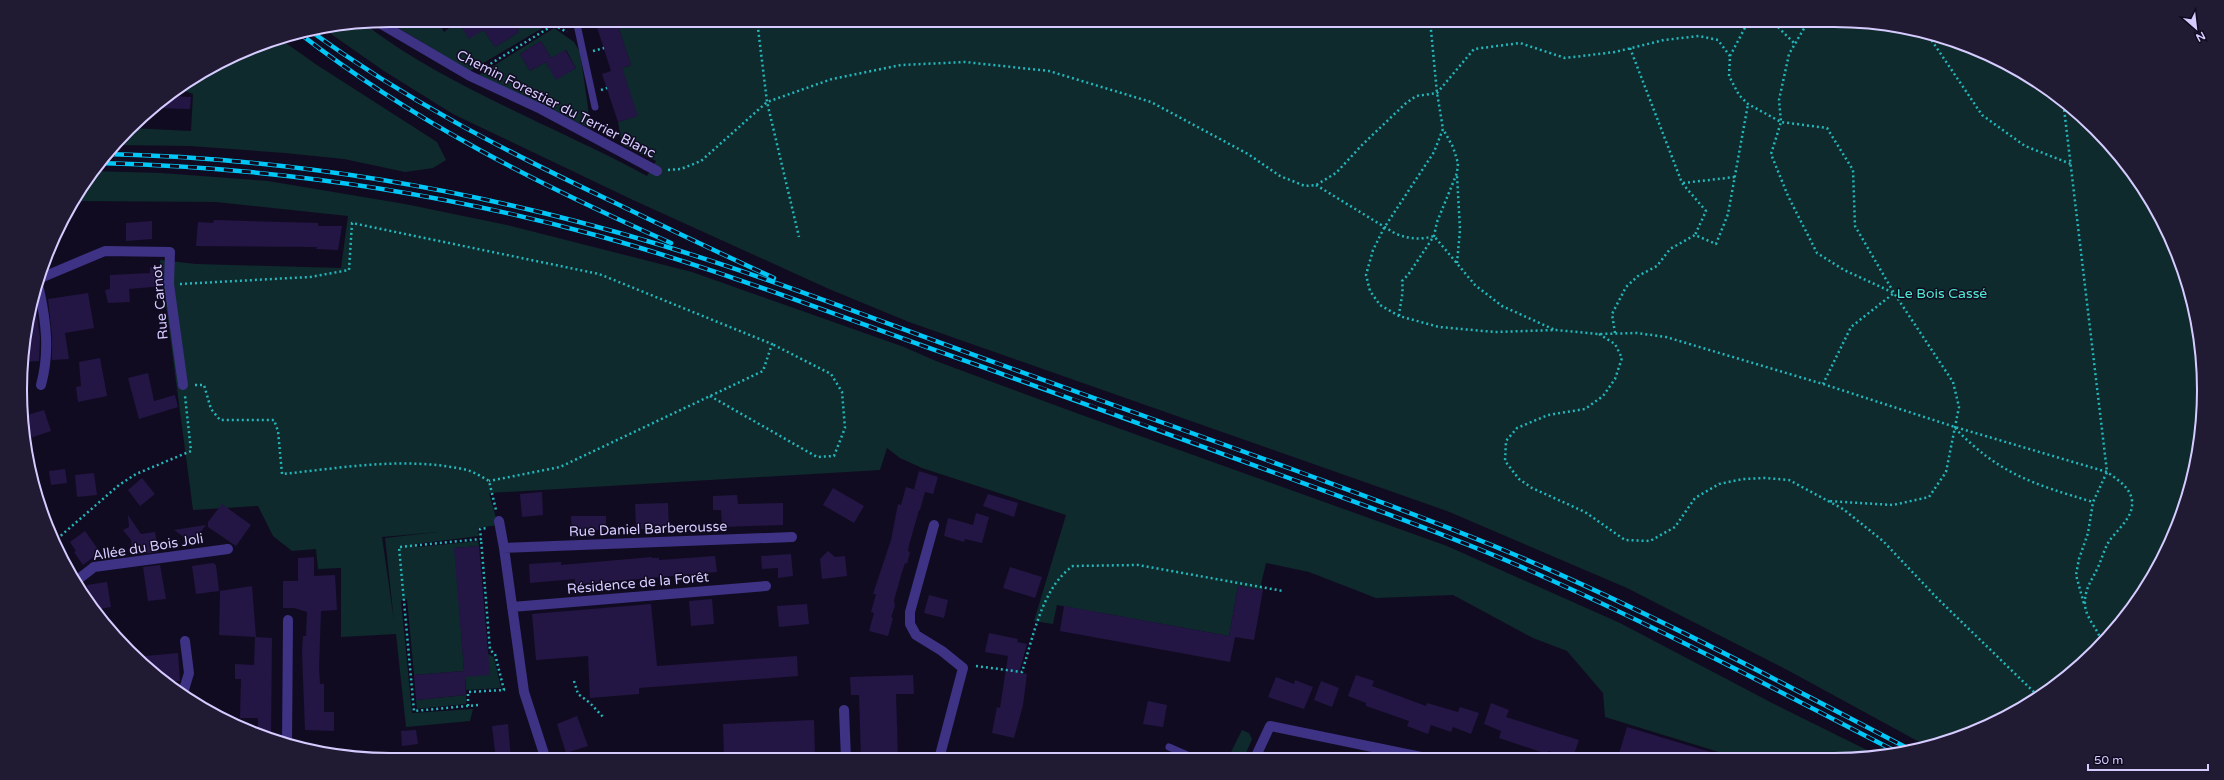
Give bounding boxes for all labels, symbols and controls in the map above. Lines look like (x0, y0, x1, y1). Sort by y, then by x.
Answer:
north arrow (2176, 8, 2216, 48)
text: N (2194, 29, 2207, 44)
street label: Chemin Forestier du Terrier Blanc (454, 46, 658, 162)
street label: Rue Carnot (148, 263, 172, 340)
park label: Le Bois Cassé (1897, 285, 1987, 302)
street label: Rue Daniel Barberousse (568, 518, 728, 540)
street label: Allée du Bois Joli (91, 530, 205, 564)
street label: Résidence de la Forêt (566, 568, 710, 598)
scale bar (2088, 746, 2208, 772)
text: 50 m (2094, 753, 2123, 767)

